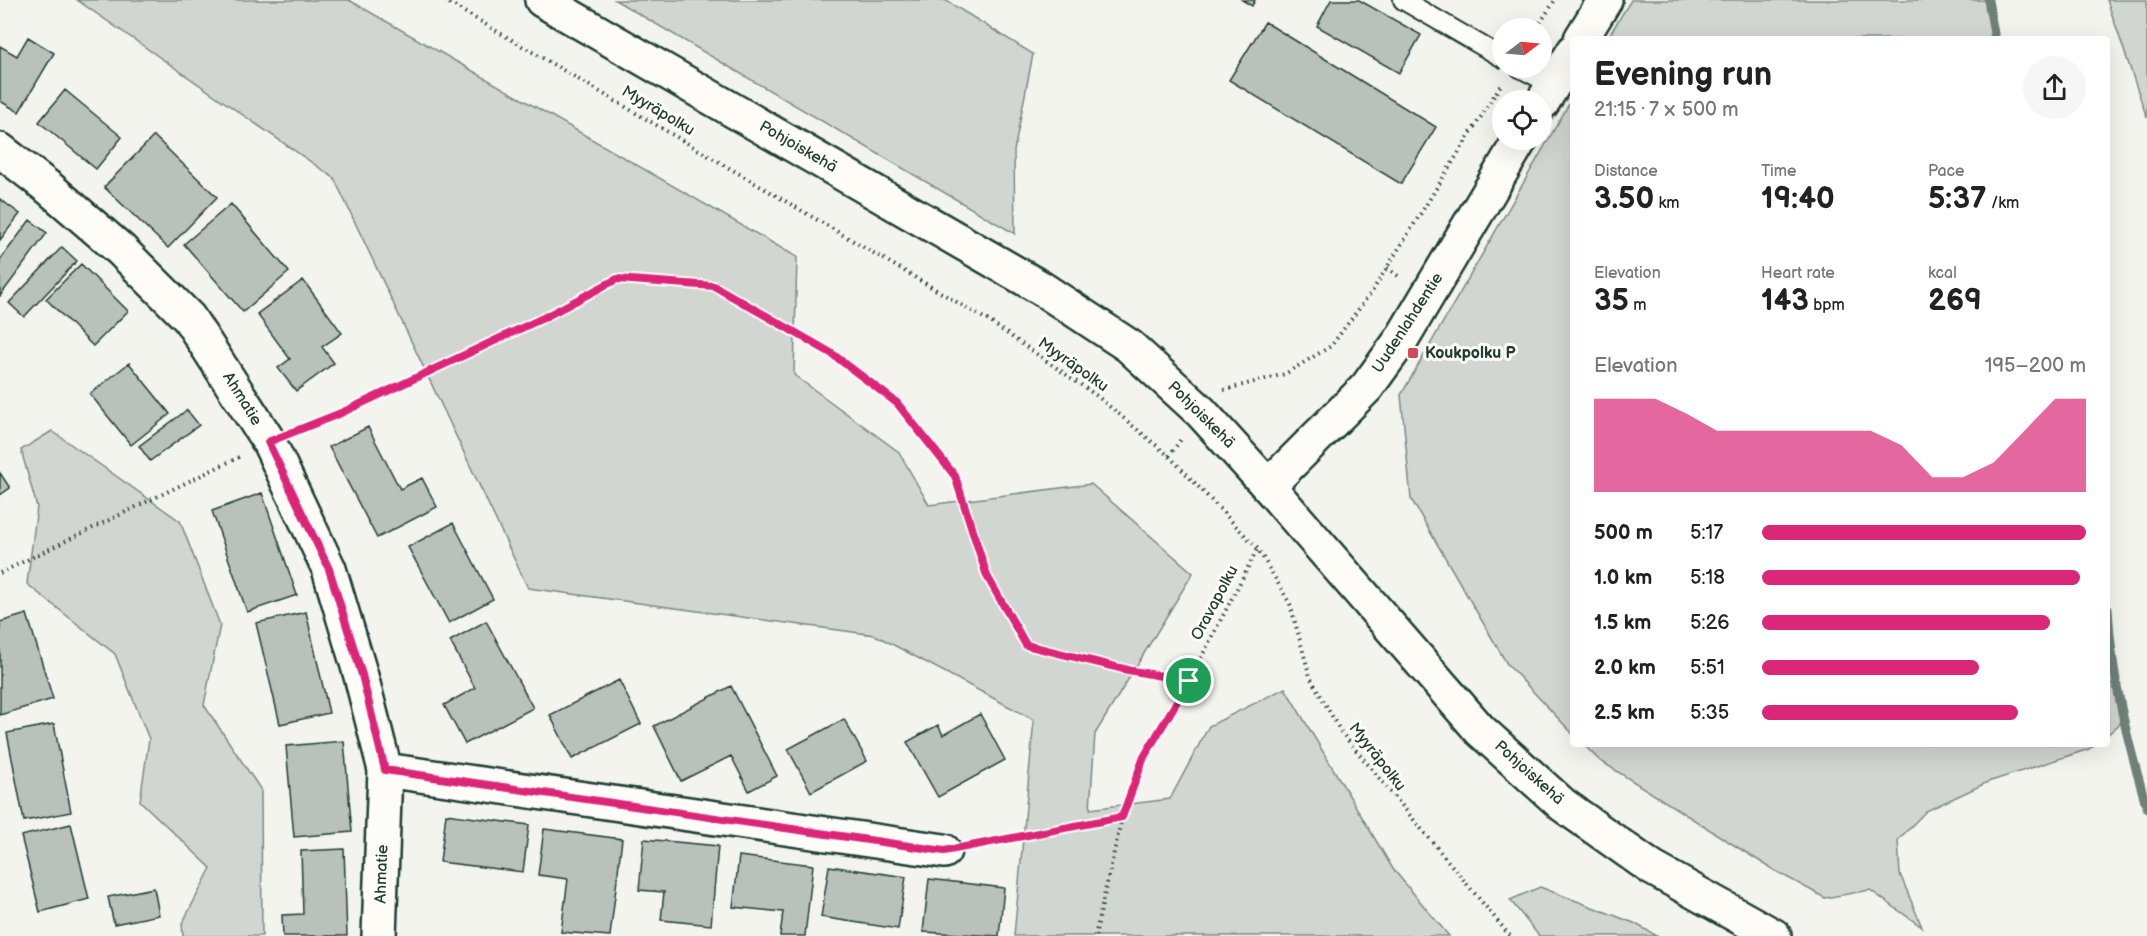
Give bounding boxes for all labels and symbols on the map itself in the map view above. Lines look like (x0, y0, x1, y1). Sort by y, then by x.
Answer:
north arrow (1492, 18, 1552, 78)
street label: Myyräpolku (618, 82, 698, 140)
street label: Pohjoiskehä (756, 117, 840, 177)
street label: Uudenlahdentie (1369, 269, 1448, 377)
street label: Myyräpolku (1034, 334, 1112, 396)
place label: Koukpolku P (1425, 344, 1515, 363)
marker: Koukpolku P (1406, 346, 1420, 360)
street label: Ahmatie (218, 369, 266, 430)
street label: Pohjoiskehä (1164, 378, 1238, 452)
street label: Oravapolku (1187, 562, 1243, 644)
pin (1163, 655, 1214, 706)
street label: Myyräpolku (1344, 719, 1410, 795)
street label: Pohjoiskehä (1490, 737, 1568, 809)
street label: Ahmatie (371, 844, 393, 904)

